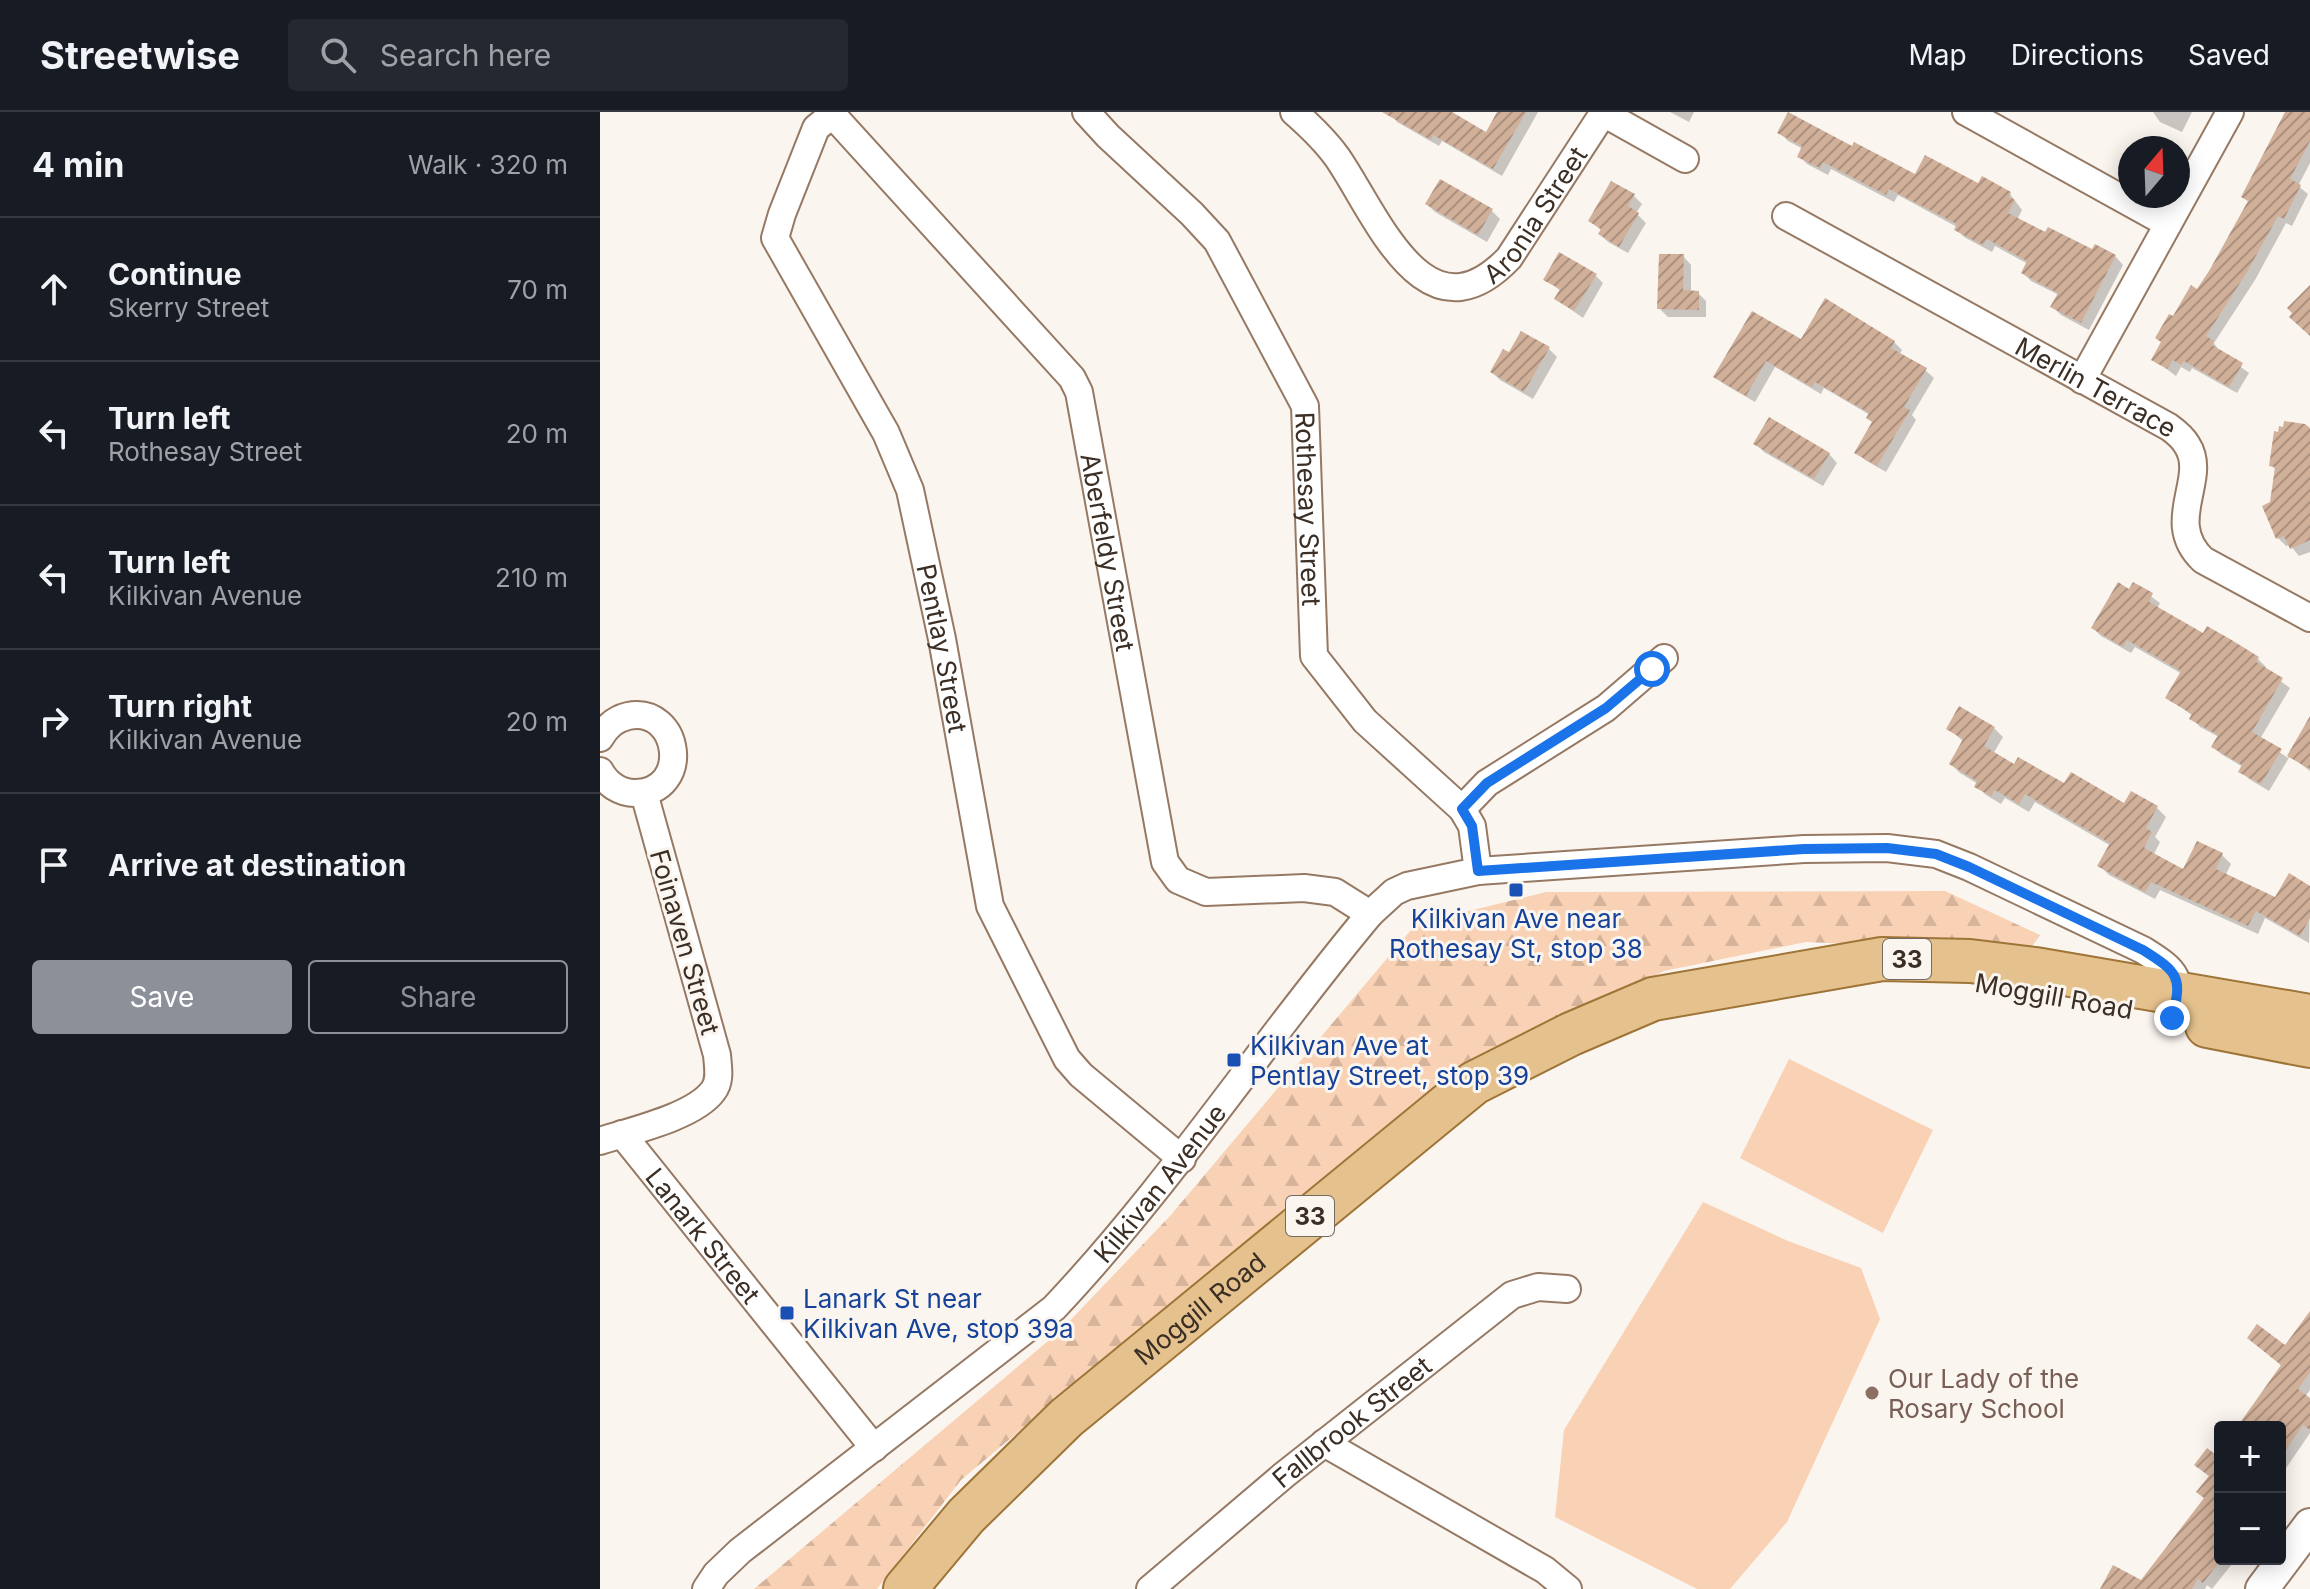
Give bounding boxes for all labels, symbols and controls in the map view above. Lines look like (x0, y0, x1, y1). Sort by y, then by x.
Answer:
search box (288, 19, 848, 91)
text: Streetwise (40, 32, 240, 78)
icon: search (316, 33, 360, 77)
text: Search here (380, 37, 551, 73)
text: Map (1908, 38, 1967, 72)
text: Directions (2011, 38, 2144, 72)
text: Saved (2188, 38, 2270, 72)
north arrow (2118, 136, 2190, 208)
street label: Aronia Street (1477, 140, 1593, 290)
text: 4 min (32, 144, 124, 185)
text: Walk · 320 m (408, 149, 568, 180)
text: Continue (108, 256, 242, 292)
icon: ahead (32, 267, 76, 311)
text: 70 m (507, 274, 568, 305)
text: Skerry Street (108, 292, 269, 323)
street label: Merlin Terrace (2010, 330, 2182, 444)
text: Turn left (108, 400, 230, 436)
icon: left (32, 411, 76, 455)
street label: Rothesay Street (1290, 411, 1328, 607)
text: 20 m (506, 418, 568, 449)
text: Rothesay Street (108, 436, 302, 467)
street label: Aberfeldy Street (1075, 450, 1142, 654)
text: Turn left (108, 544, 230, 580)
icon: left (32, 555, 76, 599)
street label: Pentlay Street (911, 561, 974, 735)
text: 210 m (495, 562, 568, 593)
text: Kilkivan Avenue (108, 580, 302, 611)
route start (1634, 651, 1670, 687)
text: Turn right (108, 688, 252, 724)
icon: right (32, 699, 76, 743)
text: 20 m (506, 706, 568, 737)
text: Kilkivan Avenue (108, 724, 302, 755)
icon: arrive (32, 843, 76, 887)
street label: Foinaven Street (644, 846, 726, 1038)
text: Arrive at destination (108, 847, 406, 883)
marker: Kilkivan Ave near Rothesay St, stop 38 (1507, 881, 1525, 899)
place label: Kilkivan Ave near Rothesay St, stop 38 (1389, 903, 1643, 964)
road number: 33 (1883, 939, 1931, 979)
button: Save (32, 960, 292, 1034)
button: Share (308, 960, 568, 1034)
street label: Moggill Road (1973, 967, 2135, 1025)
route end (2154, 1000, 2190, 1036)
place label: Kilkivan Ave at Pentlay Street, stop 39 (1250, 1030, 1529, 1091)
marker: Kilkivan Ave at Pentlay Street, stop 39 (1225, 1051, 1243, 1069)
street label: Kilkivan Avenue (1087, 1097, 1232, 1269)
street label: Lanark Street (640, 1162, 767, 1309)
road number: 33 (1286, 1196, 1334, 1236)
street label: Moggill Road (1128, 1246, 1271, 1371)
place label: Lanark St near Kilkivan Ave, stop 39a (803, 1283, 1074, 1344)
marker: Lanark St near Kilkivan Ave, stop 39a (778, 1304, 796, 1322)
street label: Fallbrook Street (1266, 1350, 1437, 1494)
place label: Our Lady of the Rosary School (1888, 1363, 2079, 1424)
marker: Our Lady of the Rosary School (1863, 1384, 1881, 1402)
map controls (2214, 1421, 2286, 1565)
button: + (2214, 1421, 2286, 1493)
button: − (2214, 1493, 2286, 1565)

